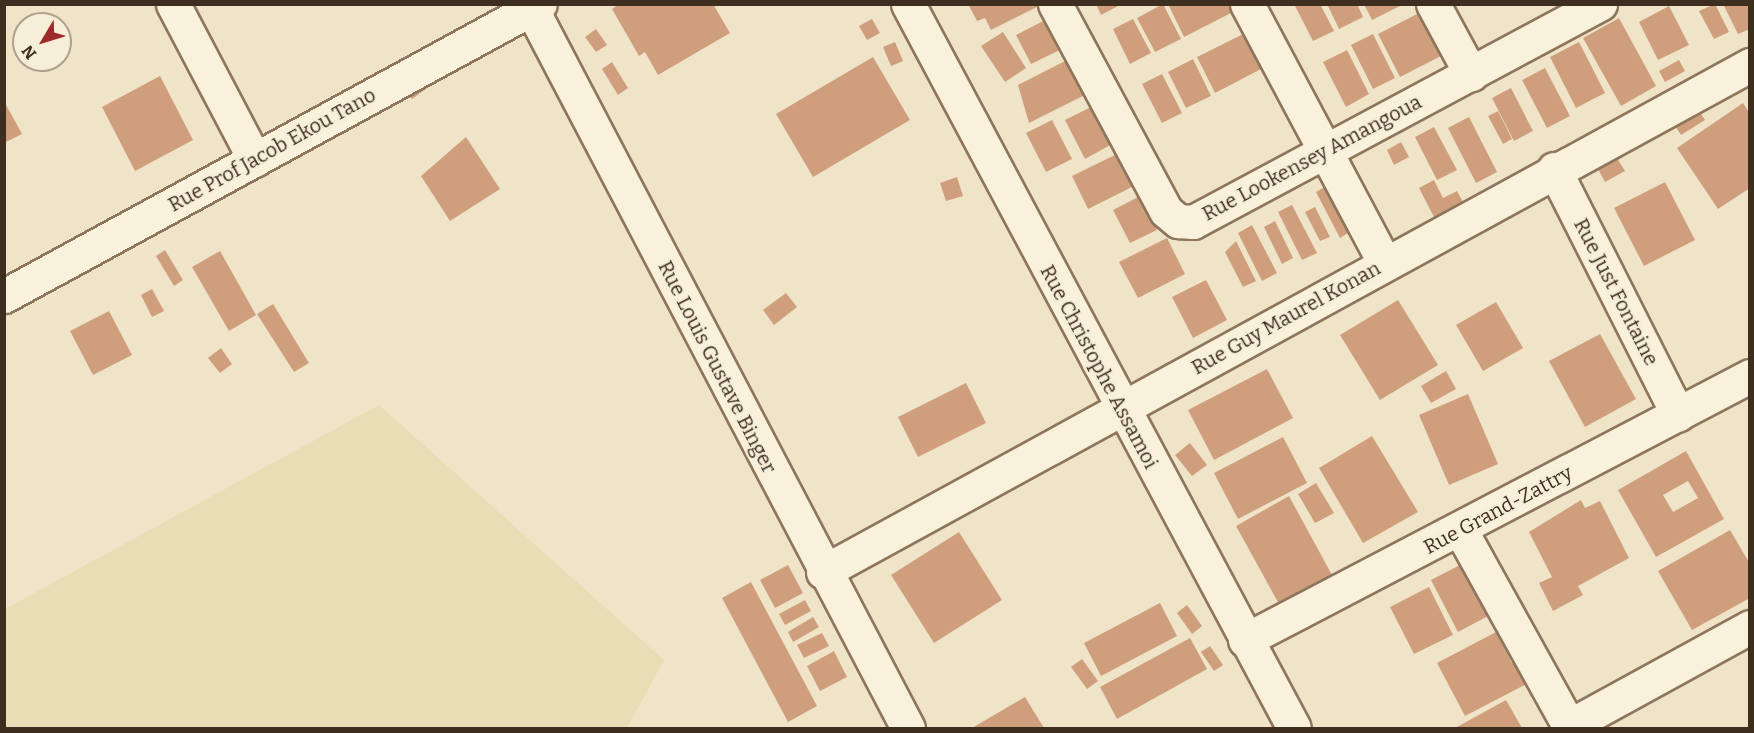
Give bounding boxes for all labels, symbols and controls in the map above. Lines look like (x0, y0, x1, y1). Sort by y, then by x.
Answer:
north arrow (12, 12, 72, 72)
text: N (18, 41, 40, 63)
street label: Rue Prof Jacob Ekou Tano (164, 83, 380, 217)
street label: Rue Lookensey Amangoua (1198, 90, 1426, 226)
street label: Rue Just Fontaine (1569, 214, 1663, 370)
street label: Rue Guy Maurel Konan (1187, 256, 1385, 380)
street label: Rue Louis Gustave Binger (653, 257, 781, 477)
street label: Rue Christophe Assamoi (1035, 261, 1163, 473)
street label: Rue Grand-Zattry (1419, 461, 1577, 559)

